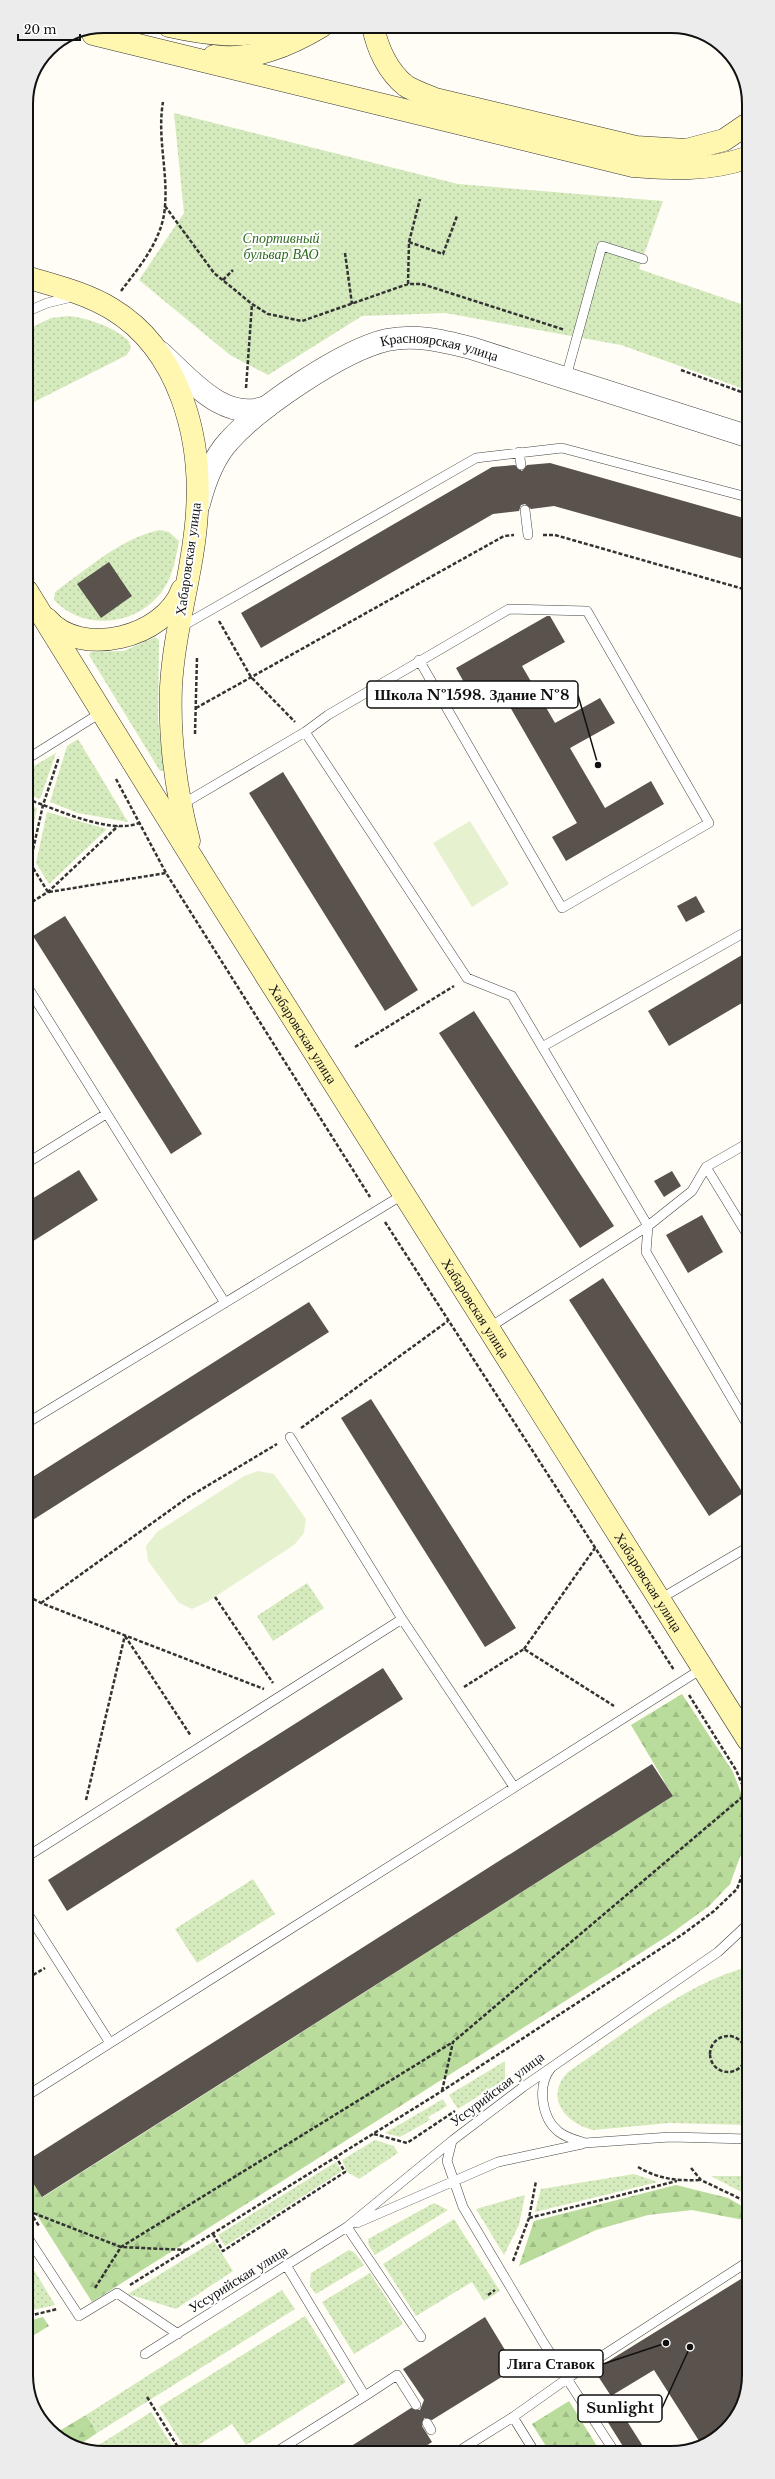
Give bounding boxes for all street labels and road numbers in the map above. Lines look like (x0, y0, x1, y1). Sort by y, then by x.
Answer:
street label: Красноярская улица (378, 329, 502, 365)
street label: Хабаровская улица (171, 500, 205, 617)
street label: Хабаровская улица (265, 981, 342, 1088)
street label: Хабаровская улица (438, 1255, 514, 1362)
street label: Хабаровская улица (610, 1529, 687, 1636)
street label: Уссурийская улица (446, 2047, 548, 2130)
street label: Уссурийская улица (185, 2241, 292, 2317)

